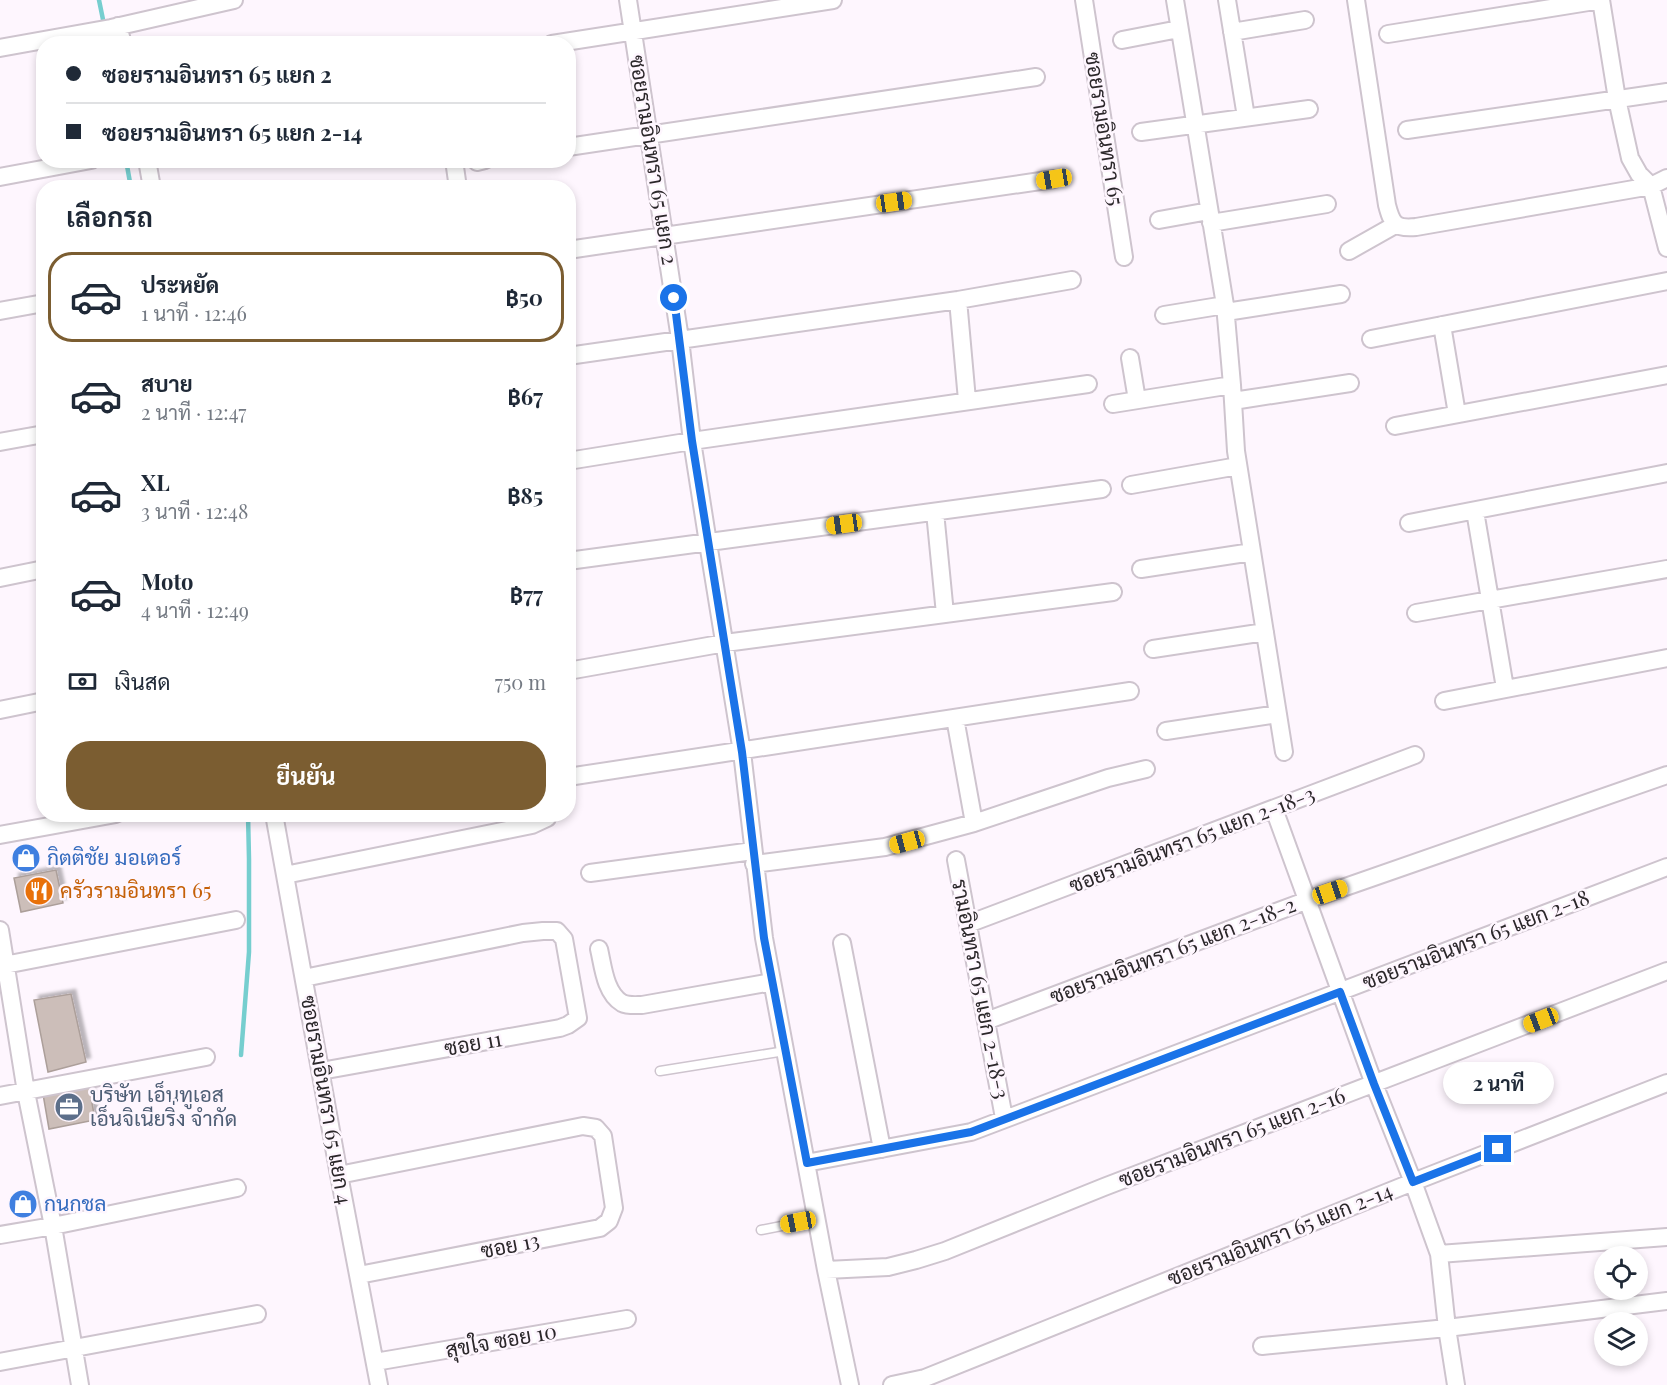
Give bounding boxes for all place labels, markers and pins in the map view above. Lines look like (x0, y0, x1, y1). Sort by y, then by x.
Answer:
shop icon: กิตติชัย มอเตอร์ (10, 842, 42, 874)
place label: กิตติชัย มอเตอร์ (47, 842, 182, 870)
restaurant icon: ครัวรามอินทรา 65 (23, 875, 55, 907)
place label: ครัวรามอินทรา 65 (60, 875, 211, 903)
place label: บริษัท เอ็นทูเอส เอ็นจิเนียริ่ง จำกัด (90, 1079, 237, 1131)
office icon: บริษัท เอ็นทูเอส เอ็นจิเนียริ่ง จำกัด (53, 1091, 85, 1123)
shop icon: กนกชล (7, 1188, 39, 1220)
place label: กนกชล (44, 1188, 106, 1216)

